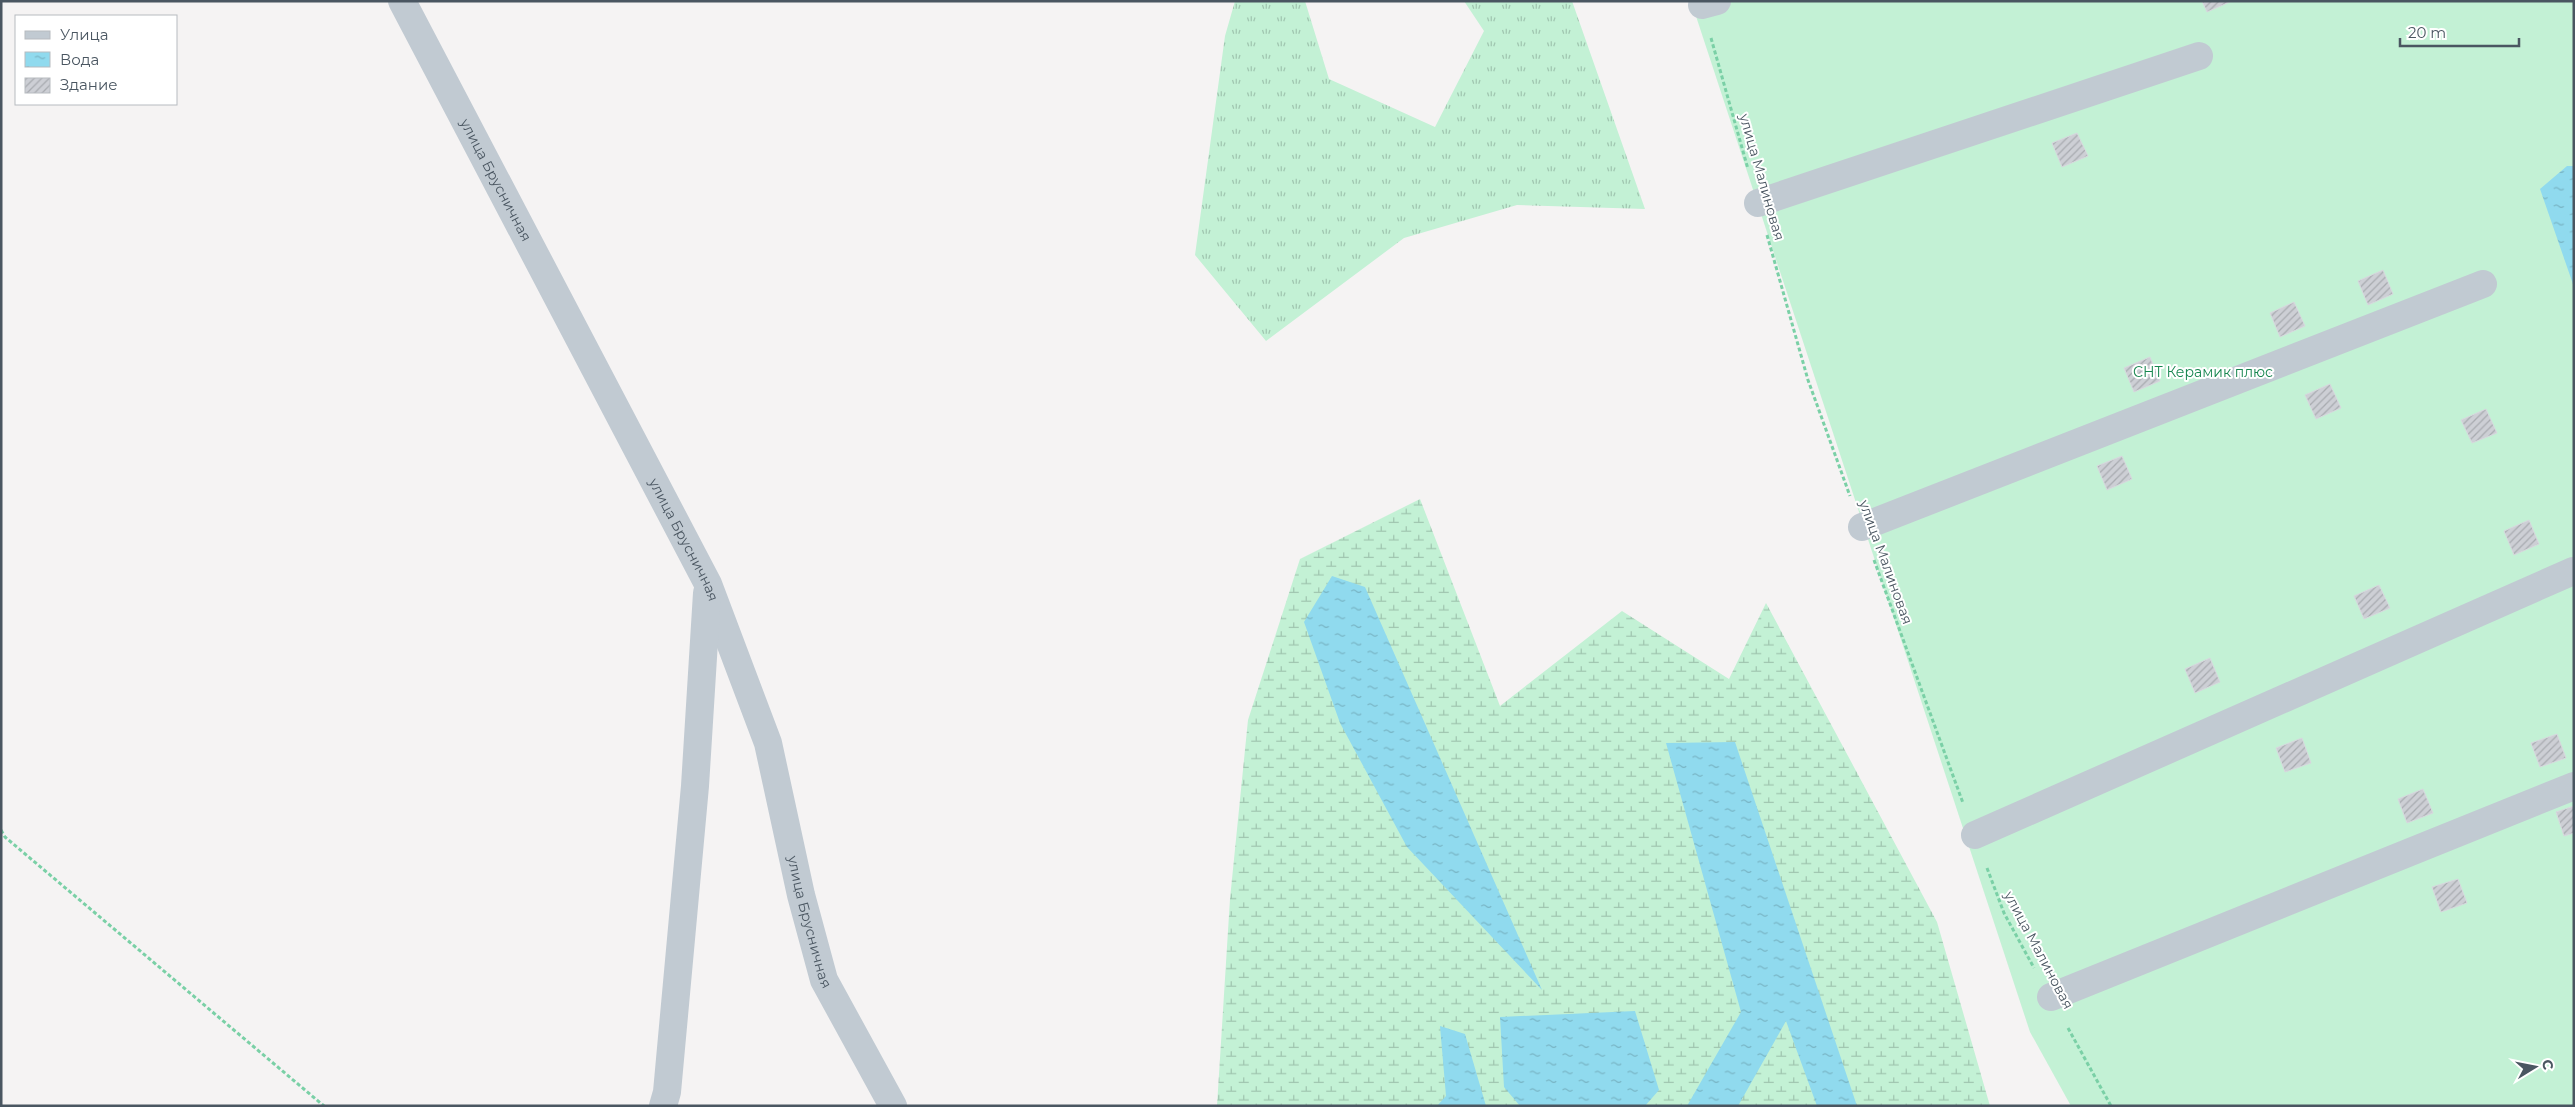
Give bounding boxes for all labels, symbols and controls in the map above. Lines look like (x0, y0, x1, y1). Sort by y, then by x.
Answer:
legend (15, 15, 178, 105)
scale bar (2400, 15, 2519, 47)
text: 20 m (2408, 23, 2446, 42)
text: Улица (60, 25, 108, 44)
text: Вода (60, 50, 99, 69)
text: Здание (60, 75, 118, 94)
street label: улица Малиновая (1735, 111, 1789, 242)
street label: улица Брусничная (456, 115, 535, 244)
park label: СНТ Керамик плюс (2133, 363, 2273, 381)
street label: улица Брусничная (645, 474, 723, 604)
street label: улица Малиновая (1855, 496, 1917, 627)
street label: улица Брусничная (784, 853, 836, 991)
street label: улица Малиновая (2000, 887, 2078, 1012)
north arrow (2510, 1042, 2560, 1092)
text: С (2538, 1058, 2558, 1071)

